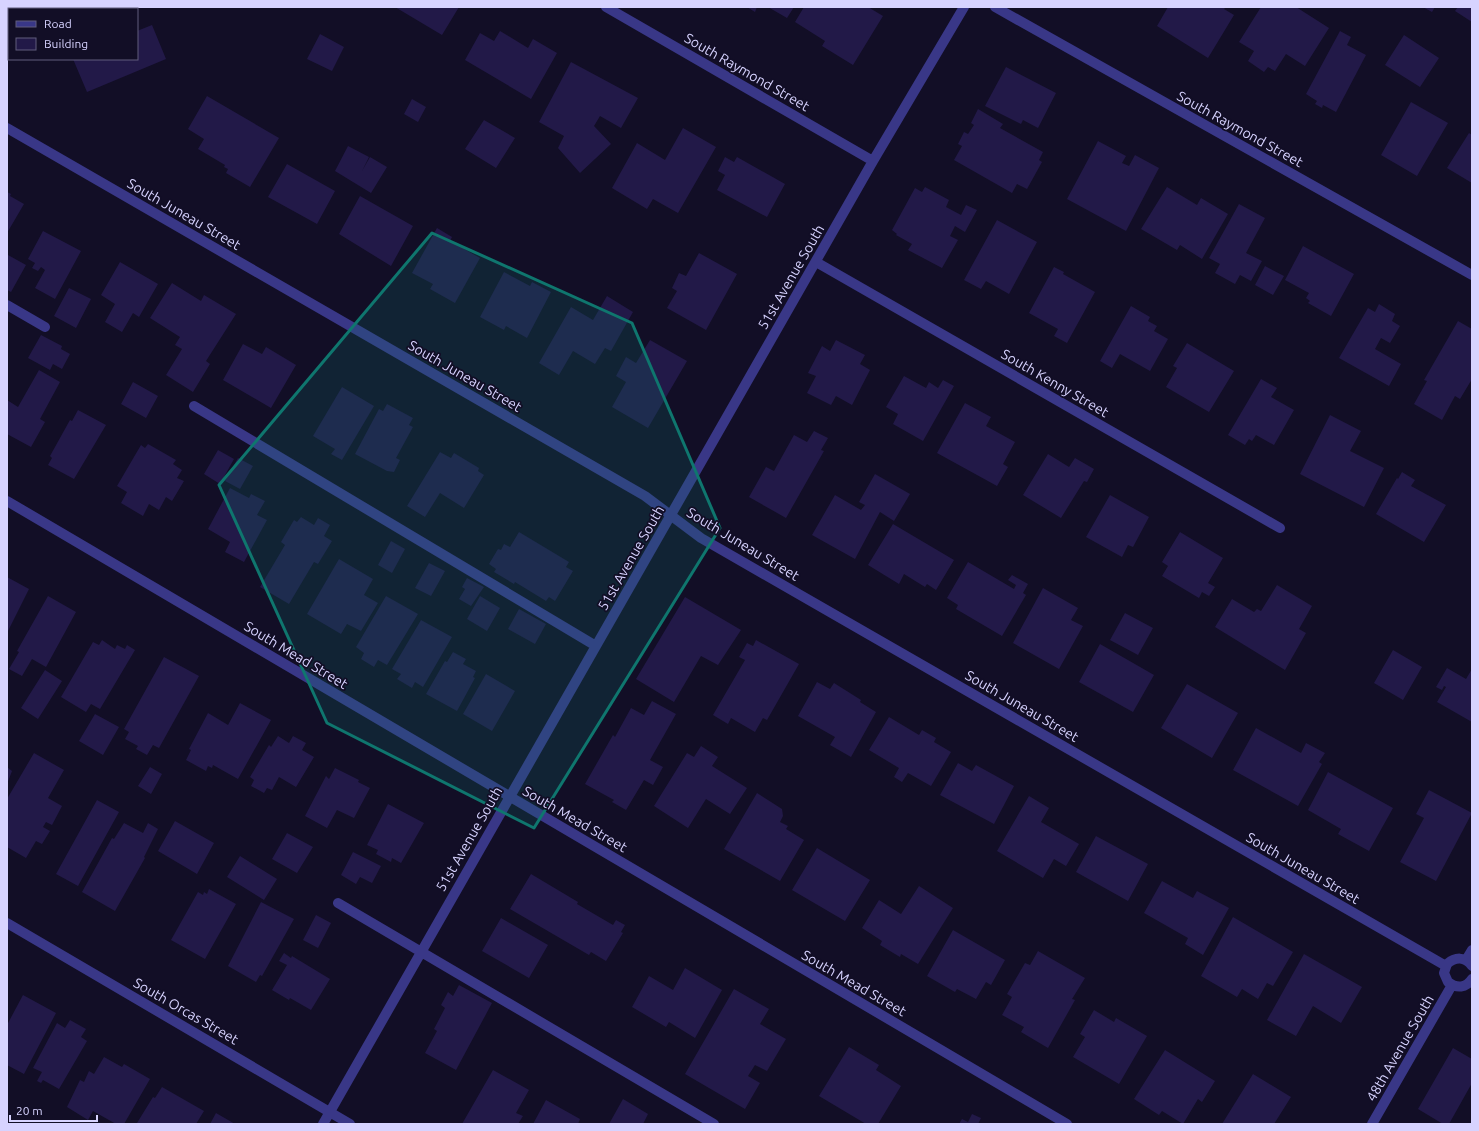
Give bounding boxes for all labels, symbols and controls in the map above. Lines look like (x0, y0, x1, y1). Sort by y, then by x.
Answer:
legend (8, 8, 138, 60)
text: Road (44, 17, 72, 30)
street label: South Raymond Street (682, 30, 813, 115)
text: Building (44, 37, 88, 50)
street label: South Raymond Street (1174, 88, 1306, 171)
street label: South Juneau Street (124, 175, 244, 253)
street label: 51st Avenue South (755, 222, 827, 332)
street label: South Juneau Street (405, 337, 525, 415)
street label: South Kenny Street (999, 346, 1112, 420)
street label: 51st Avenue South (595, 503, 667, 613)
street label: South Juneau Street (684, 504, 803, 584)
street label: South Mead Street (241, 618, 351, 692)
street label: South Juneau Street (962, 667, 1082, 745)
street label: South Mead Street (520, 783, 630, 856)
street label: 51st Avenue South (433, 784, 505, 894)
street label: South Juneau Street (1243, 829, 1363, 907)
street label: South Mead Street (799, 947, 909, 1020)
street label: South Orcas Street (131, 974, 242, 1048)
street label: 48th Avenue South (1363, 992, 1437, 1104)
scale bar (10, 1097, 97, 1123)
text: 20 m (16, 1104, 43, 1117)

